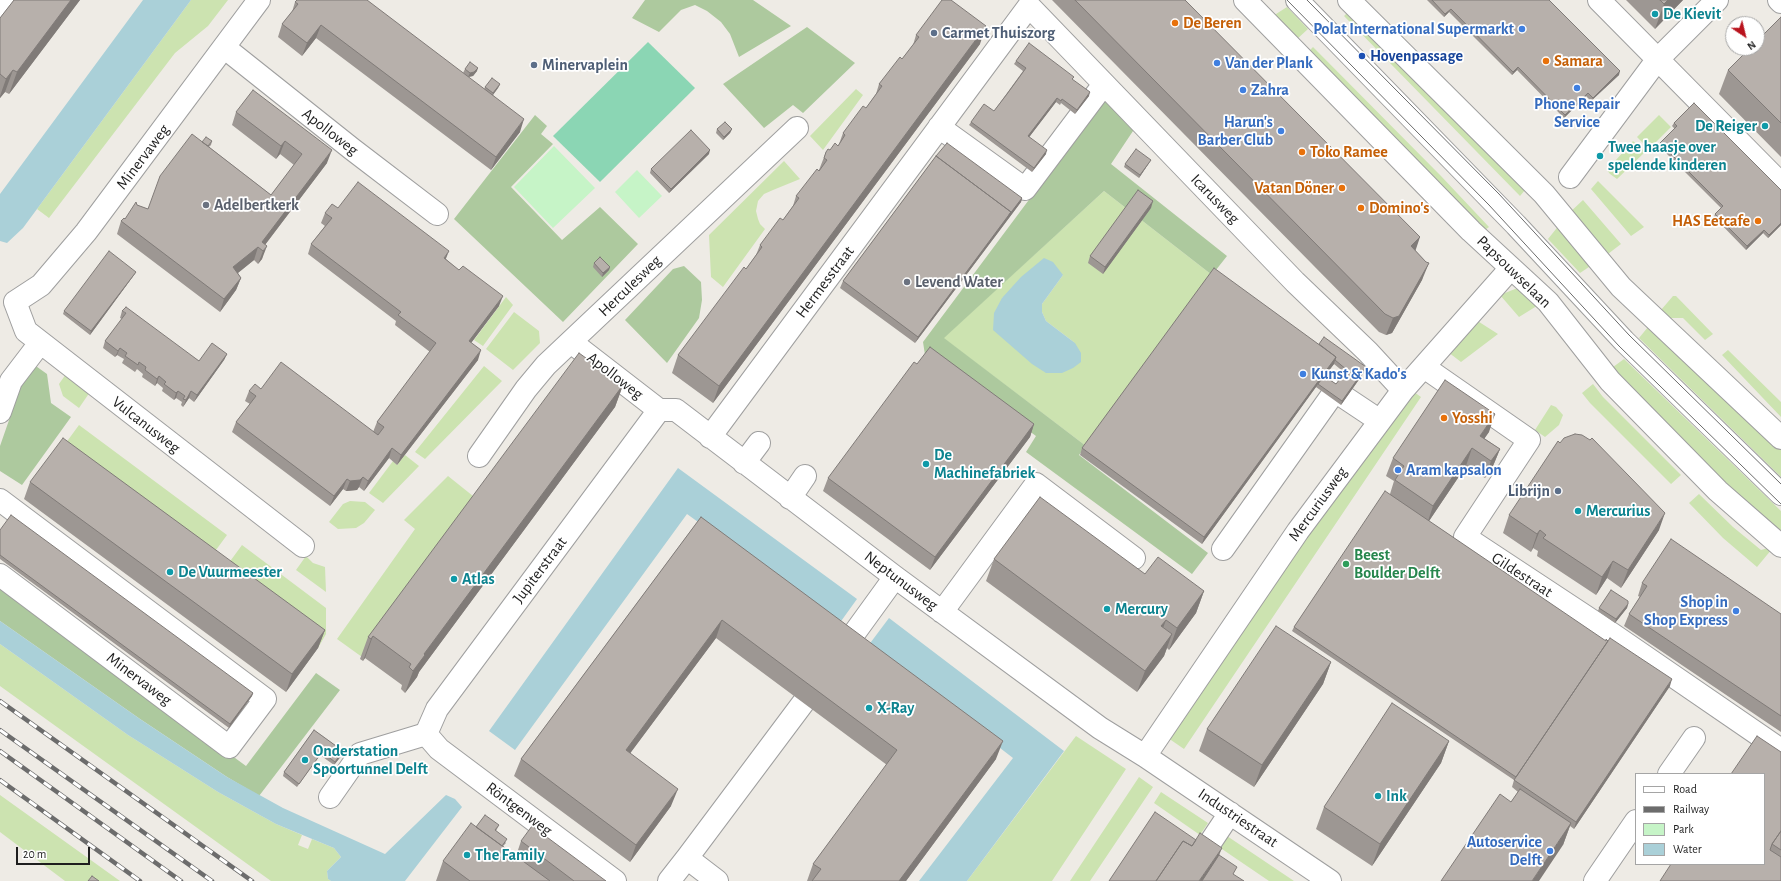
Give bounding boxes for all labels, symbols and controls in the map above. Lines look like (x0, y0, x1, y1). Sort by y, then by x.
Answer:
place label: De Kievit (1663, 4, 1721, 24)
marker: De Kievit (1650, 9, 1660, 19)
place label: De Beren (1183, 13, 1242, 33)
north arrow (1725, 16, 1765, 56)
marker: De Beren (1170, 18, 1180, 28)
place label: Polat International Supermarkt (1313, 19, 1514, 39)
place label: Carmet Thuiszorg (942, 23, 1055, 43)
marker: Polat International Supermarkt (1517, 24, 1527, 34)
marker: Carmet Thuiszorg (929, 28, 939, 38)
text: N (1745, 39, 1758, 52)
place label: Hovenpassage (1370, 46, 1463, 66)
marker: Hovenpassage (1357, 51, 1367, 61)
place label: Samara (1554, 51, 1603, 71)
place label: Van der Plank (1225, 53, 1313, 73)
place label: Minervaplein (542, 55, 628, 75)
marker: Samara (1541, 56, 1551, 66)
marker: Van der Plank (1212, 58, 1222, 68)
marker: Minervaplein (529, 60, 539, 70)
place label: Zahra (1251, 80, 1289, 100)
marker: Phone Repair Service (1572, 83, 1582, 93)
marker: Zahra (1238, 85, 1248, 95)
place label: Phone Repair Service (1534, 94, 1620, 132)
street label: Apolloweg (298, 104, 362, 160)
place label: Harun's Barber Club (1198, 112, 1273, 150)
place label: De Reiger (1695, 116, 1757, 136)
street label: Minervaweg (112, 121, 174, 193)
marker: De Reiger (1760, 121, 1770, 131)
marker: Harun's Barber Club (1276, 126, 1286, 136)
place label: Twee haasje over spelende kinderen (1608, 137, 1727, 175)
place label: Toko Ramee (1310, 142, 1388, 162)
marker: Toko Ramee (1297, 147, 1307, 157)
marker: Twee haasje over spelende kinderen (1595, 151, 1605, 161)
street label: Icarusweg (1187, 170, 1243, 228)
place label: Vatan Döner (1254, 178, 1334, 198)
marker: Vatan Döner (1337, 183, 1347, 193)
place label: Adelbertkerk (214, 195, 299, 215)
place label: Domino's (1369, 198, 1429, 218)
marker: Adelbertkerk (201, 200, 211, 210)
marker: Domino's (1356, 203, 1366, 213)
place label: HAS Eetcafe (1672, 211, 1750, 231)
marker: HAS Eetcafe (1753, 216, 1763, 226)
street label: Papsouwselaan (1473, 232, 1555, 312)
street label: Hermesstraat (792, 242, 858, 322)
street label: Herculesweg (594, 251, 666, 321)
place label: Levend Water (915, 272, 1003, 292)
marker: Levend Water (902, 277, 912, 287)
street label: Apolloweg (583, 348, 647, 404)
place label: Kunst & Kado's (1311, 364, 1407, 384)
marker: Kunst & Kado's (1298, 369, 1308, 379)
street label: Vulcanusweg (108, 392, 184, 458)
place label: Yosshi (1452, 408, 1493, 428)
marker: Yosshi (1439, 413, 1449, 423)
place label: De Machinefabriek (934, 445, 1035, 483)
marker: De Machinefabriek (921, 459, 931, 469)
place label: Aram kapsalon (1406, 460, 1502, 480)
street label: Mercuriusweg (1284, 463, 1352, 545)
marker: Aram kapsalon (1393, 465, 1403, 475)
place label: Librijn (1508, 481, 1550, 501)
marker: Librijn (1553, 486, 1563, 496)
place label: Mercurius (1586, 501, 1650, 521)
marker: Mercurius (1573, 506, 1583, 516)
street label: Jupiterstraat (509, 533, 571, 607)
place label: Beest Boulder Delft (1354, 545, 1440, 583)
street label: Neptunusweg (860, 547, 942, 615)
street label: Gildestraat (1488, 548, 1556, 602)
marker: Beest Boulder Delft (1341, 559, 1351, 569)
place label: De Vuurmeester (178, 562, 282, 582)
marker: De Vuurmeester (165, 567, 175, 577)
place label: Atlas (462, 569, 495, 589)
marker: Atlas (449, 574, 459, 584)
place label: Shop in Shop Express (1644, 592, 1728, 630)
place label: Mercury (1115, 599, 1168, 619)
marker: Mercury (1102, 604, 1112, 614)
marker: Shop in Shop Express (1731, 606, 1741, 616)
street label: Minervaweg (103, 648, 175, 710)
place label: X-Ray (877, 698, 914, 718)
marker: X-Ray (864, 703, 874, 713)
place label: Onderstation Spoortunnel Delft (313, 741, 428, 779)
marker: Onderstation Spoortunnel Delft (300, 755, 310, 765)
legend (1635, 773, 1765, 865)
street label: Röntgenweg (482, 778, 556, 840)
text: Road (1673, 783, 1697, 795)
street label: Industriestraat (1194, 784, 1282, 852)
place label: Ink (1386, 786, 1407, 806)
marker: Ink (1373, 791, 1383, 801)
text: Railway (1673, 803, 1709, 815)
text: Park (1673, 823, 1694, 835)
place label: Autoservice Delft (1467, 832, 1542, 870)
scale bar (18, 839, 92, 865)
text: Water (1673, 843, 1702, 855)
place label: The Family (475, 845, 545, 865)
marker: Autoservice Delft (1545, 846, 1555, 856)
text: 20 m (23, 848, 46, 860)
marker: The Family (462, 850, 472, 860)

